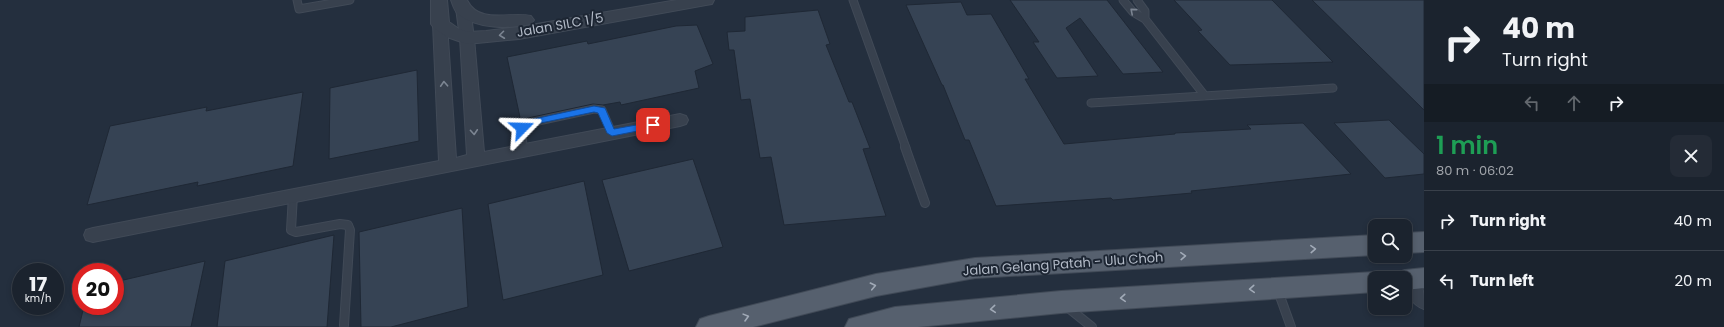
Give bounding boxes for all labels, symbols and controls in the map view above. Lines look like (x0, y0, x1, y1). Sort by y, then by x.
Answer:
street label: Jalan SILC 1/5 (515, 8, 605, 42)
one-way arrow (1131, 8, 1138, 15)
text: 40 m (1502, 9, 1575, 48)
icon: right (1436, 16, 1488, 68)
one-way arrow (499, 30, 505, 39)
text: Turn right (1502, 47, 1588, 72)
one-way arrow (439, 81, 448, 87)
icon: left (1521, 92, 1543, 114)
icon: ahead (1563, 92, 1585, 114)
icon: right (1605, 92, 1627, 114)
position arrow (501, 107, 543, 149)
pin (636, 108, 670, 142)
icon: arrive (642, 114, 664, 136)
one-way arrow (469, 129, 478, 135)
text: 1 min (1436, 129, 1498, 162)
button: close (1670, 135, 1712, 177)
text: 80 m · 06:02 (1436, 161, 1514, 180)
icon: right (1436, 210, 1458, 232)
text: Turn right (1470, 210, 1546, 231)
text: 40 m (1674, 210, 1712, 231)
map controls (1368, 219, 1412, 315)
button: search (1368, 219, 1412, 263)
one-way arrow (1310, 245, 1316, 253)
street label: Jalan Gelang Patah - Ulu Choh (962, 248, 1164, 280)
one-way arrow (1180, 252, 1186, 261)
speed limit sign: 20 (72, 263, 124, 315)
text: 17 (29, 270, 47, 298)
icon: left (1436, 270, 1458, 292)
text: Turn left (1470, 270, 1534, 291)
text: 20 m (1674, 270, 1712, 291)
button: layers (1368, 271, 1412, 315)
one-way arrow (870, 283, 876, 291)
one-way arrow (1249, 285, 1255, 294)
text: km/h (25, 291, 51, 306)
one-way arrow (1120, 294, 1126, 302)
one-way arrow (990, 304, 996, 313)
one-way arrow (743, 313, 750, 322)

